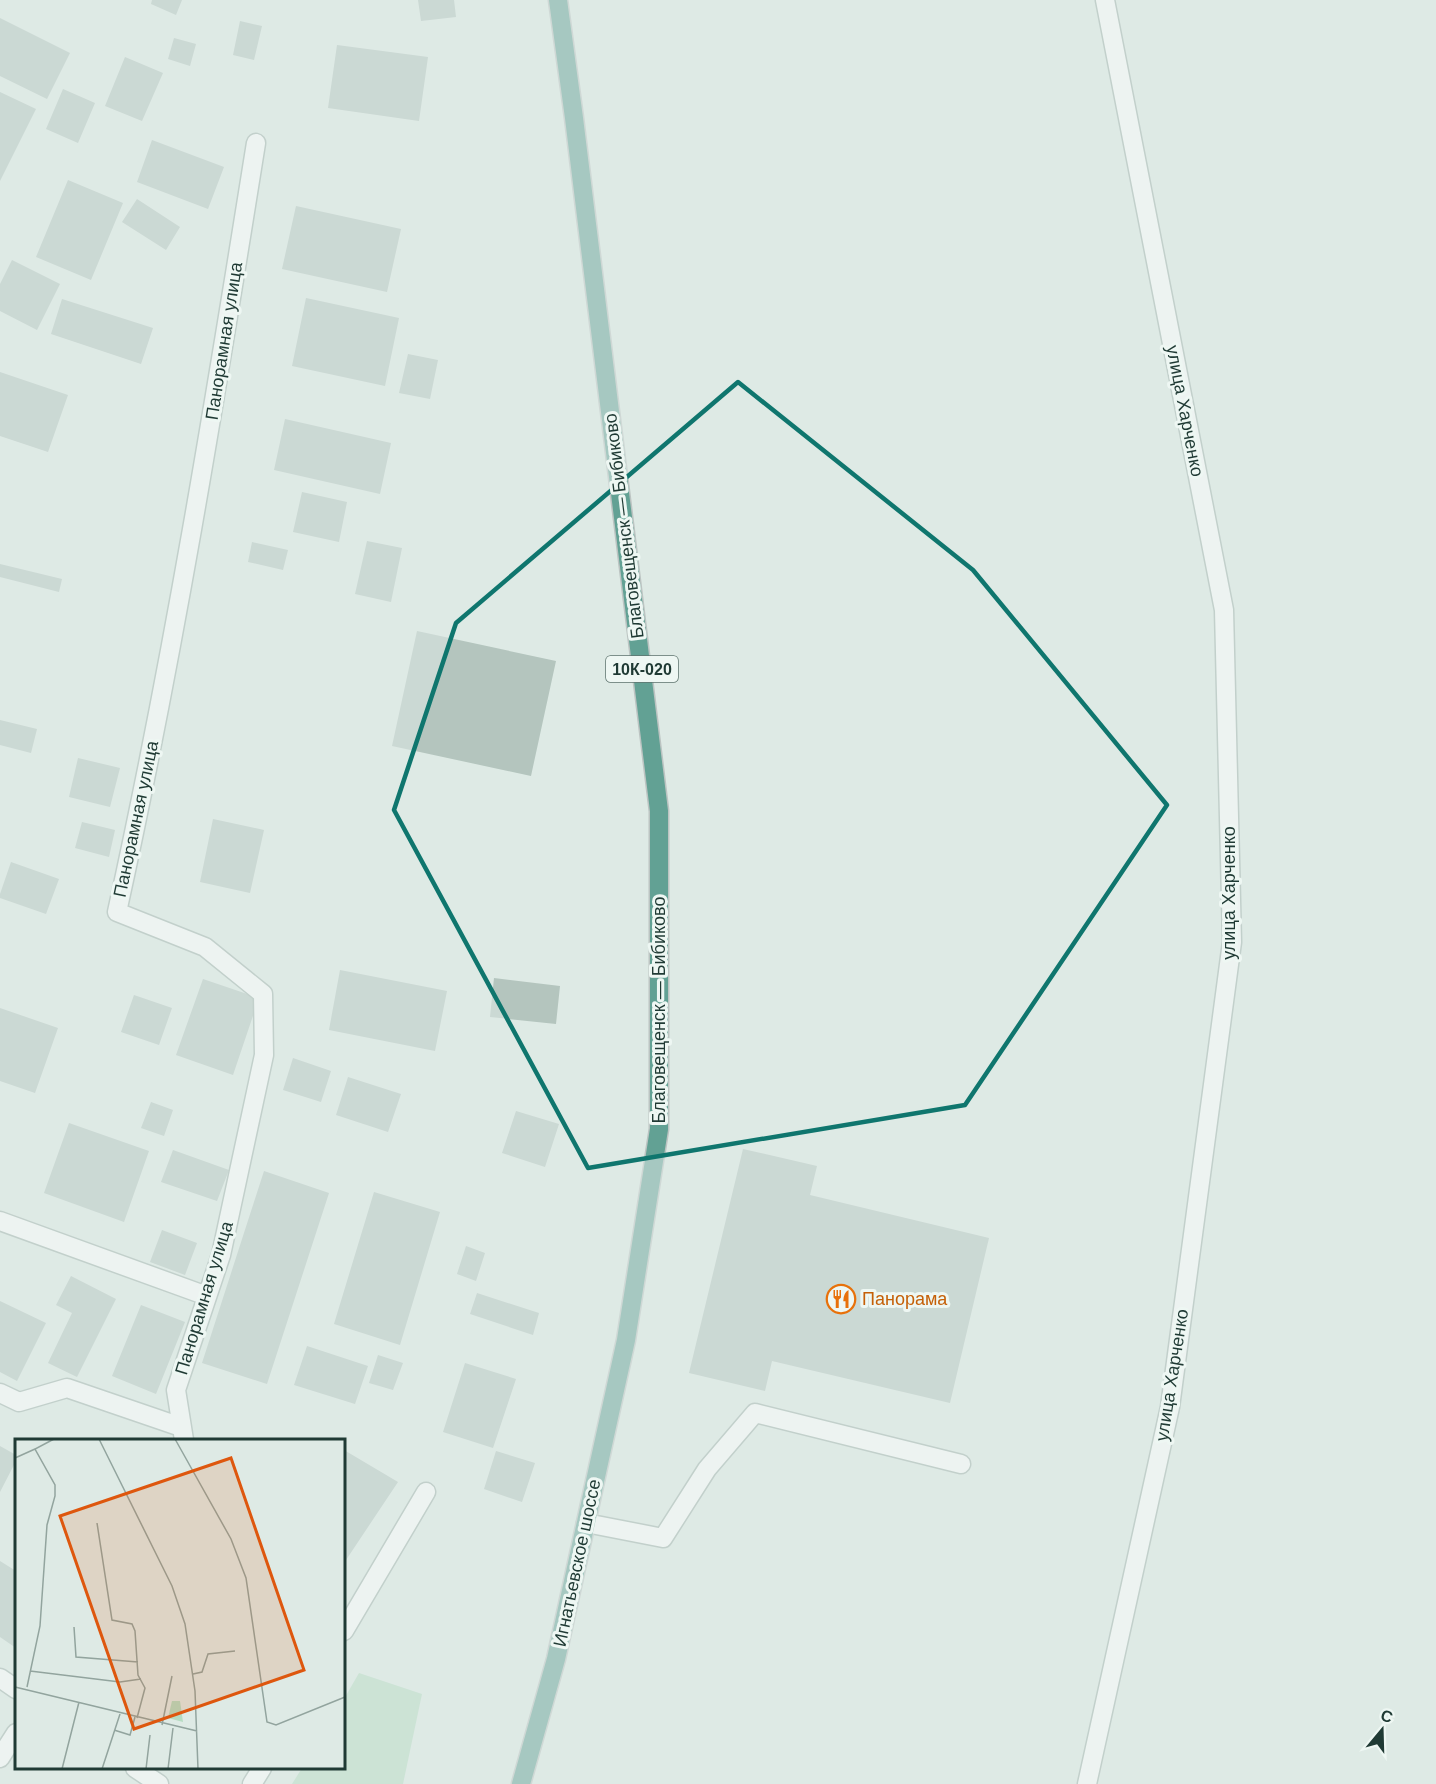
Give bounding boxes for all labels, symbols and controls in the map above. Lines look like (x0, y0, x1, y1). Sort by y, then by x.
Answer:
street label: Панорамная улица (202, 260, 247, 421)
street label: улица Харченко (1162, 344, 1208, 478)
street label: Благовещенск — Бибиково (600, 412, 648, 640)
road number: 10К-020 (606, 656, 678, 682)
street label: Панорамная улица (110, 738, 163, 899)
street label: улица Харченко (1219, 826, 1239, 960)
street label: Благовещенск — Бибиково (649, 897, 669, 1123)
street label: Панорамная улица (171, 1218, 237, 1377)
restaurant icon: Панорама (825, 1283, 857, 1315)
place label: Панорама (862, 1289, 948, 1309)
street label: улица Харченко (1152, 1307, 1192, 1443)
inset map (15, 1439, 345, 1769)
street label: Игнатьевское шоссе (549, 1477, 605, 1649)
north arrow (1352, 1700, 1412, 1760)
text: С (1378, 1706, 1395, 1726)

